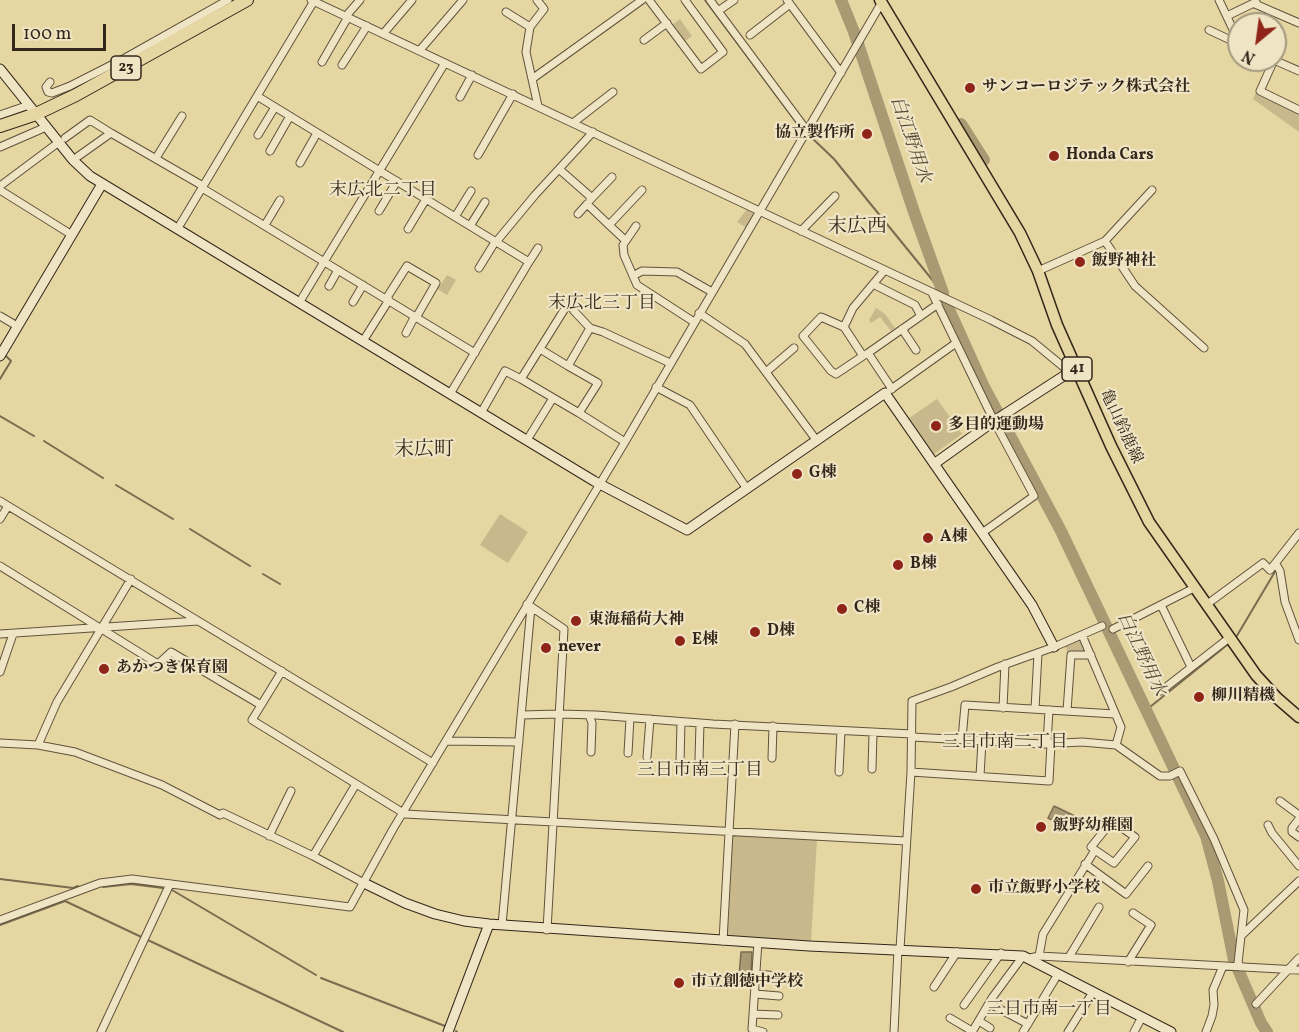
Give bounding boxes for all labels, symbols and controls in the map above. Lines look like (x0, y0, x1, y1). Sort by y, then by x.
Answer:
scale bar (15, 12, 110, 50)
north arrow (1227, 12, 1287, 72)
text: 100 m (23, 22, 72, 47)
text: N (1239, 44, 1260, 68)
road number: 23 (111, 56, 141, 80)
place label: サンコーロジテック株式会社 (982, 78, 1190, 98)
marker: サンコーロジテック株式会社 (963, 81, 977, 95)
water label: 白江野用水 (884, 94, 934, 186)
place label: 協立製作所 (775, 124, 855, 144)
marker: 協立製作所 (860, 127, 874, 141)
place label: Honda Cars (1066, 146, 1154, 166)
marker: Honda Cars (1047, 149, 1061, 163)
district label: 末広北二丁目 (329, 181, 437, 203)
district label: 末広西 (827, 216, 887, 240)
place label: 飯野神社 (1092, 252, 1156, 272)
marker: 飯野神社 (1073, 255, 1087, 269)
district label: 末広北三丁目 (548, 294, 656, 316)
road number: 41 (1062, 357, 1092, 381)
street label: 亀山鈴鹿線 (1094, 387, 1146, 467)
place label: 多目的運動場 (948, 416, 1044, 436)
marker: 多目的運動場 (929, 419, 943, 433)
district label: 末広町 (394, 439, 454, 463)
place label: G棟 (809, 464, 836, 484)
marker: G棟 (790, 467, 804, 481)
place label: A棟 (940, 528, 967, 548)
marker: A棟 (921, 531, 935, 545)
place label: B棟 (910, 555, 937, 575)
marker: B棟 (891, 558, 905, 572)
place label: C棟 (854, 599, 880, 619)
marker: C棟 (835, 602, 849, 616)
water label: 白江野用水 (1111, 610, 1169, 700)
place label: 東海稲荷大神 (588, 611, 684, 631)
marker: 東海稲荷大神 (569, 614, 583, 628)
place label: D棟 (767, 622, 795, 642)
marker: D棟 (748, 625, 762, 639)
place label: E棟 (692, 631, 718, 651)
marker: E棟 (673, 634, 687, 648)
place label: never (558, 638, 601, 658)
marker: never (539, 641, 553, 655)
place label: あかつき保育園 (116, 659, 228, 679)
marker: あかつき保育園 (97, 662, 111, 676)
place label: 柳川精機 (1211, 687, 1275, 707)
marker: 柳川精機 (1192, 690, 1206, 704)
district label: 三日市南二丁目 (942, 733, 1068, 755)
district label: 三日市南三丁目 (637, 761, 763, 783)
place label: 飯野幼稚園 (1053, 817, 1133, 837)
marker: 飯野幼稚園 (1034, 820, 1048, 834)
place label: 市立飯野小学校 (988, 879, 1100, 899)
marker: 市立飯野小学校 (969, 882, 983, 896)
place label: 市立創徳中学校 (691, 973, 803, 993)
marker: 市立創徳中学校 (672, 976, 686, 990)
district label: 三日市南一丁目 (986, 1000, 1112, 1022)

